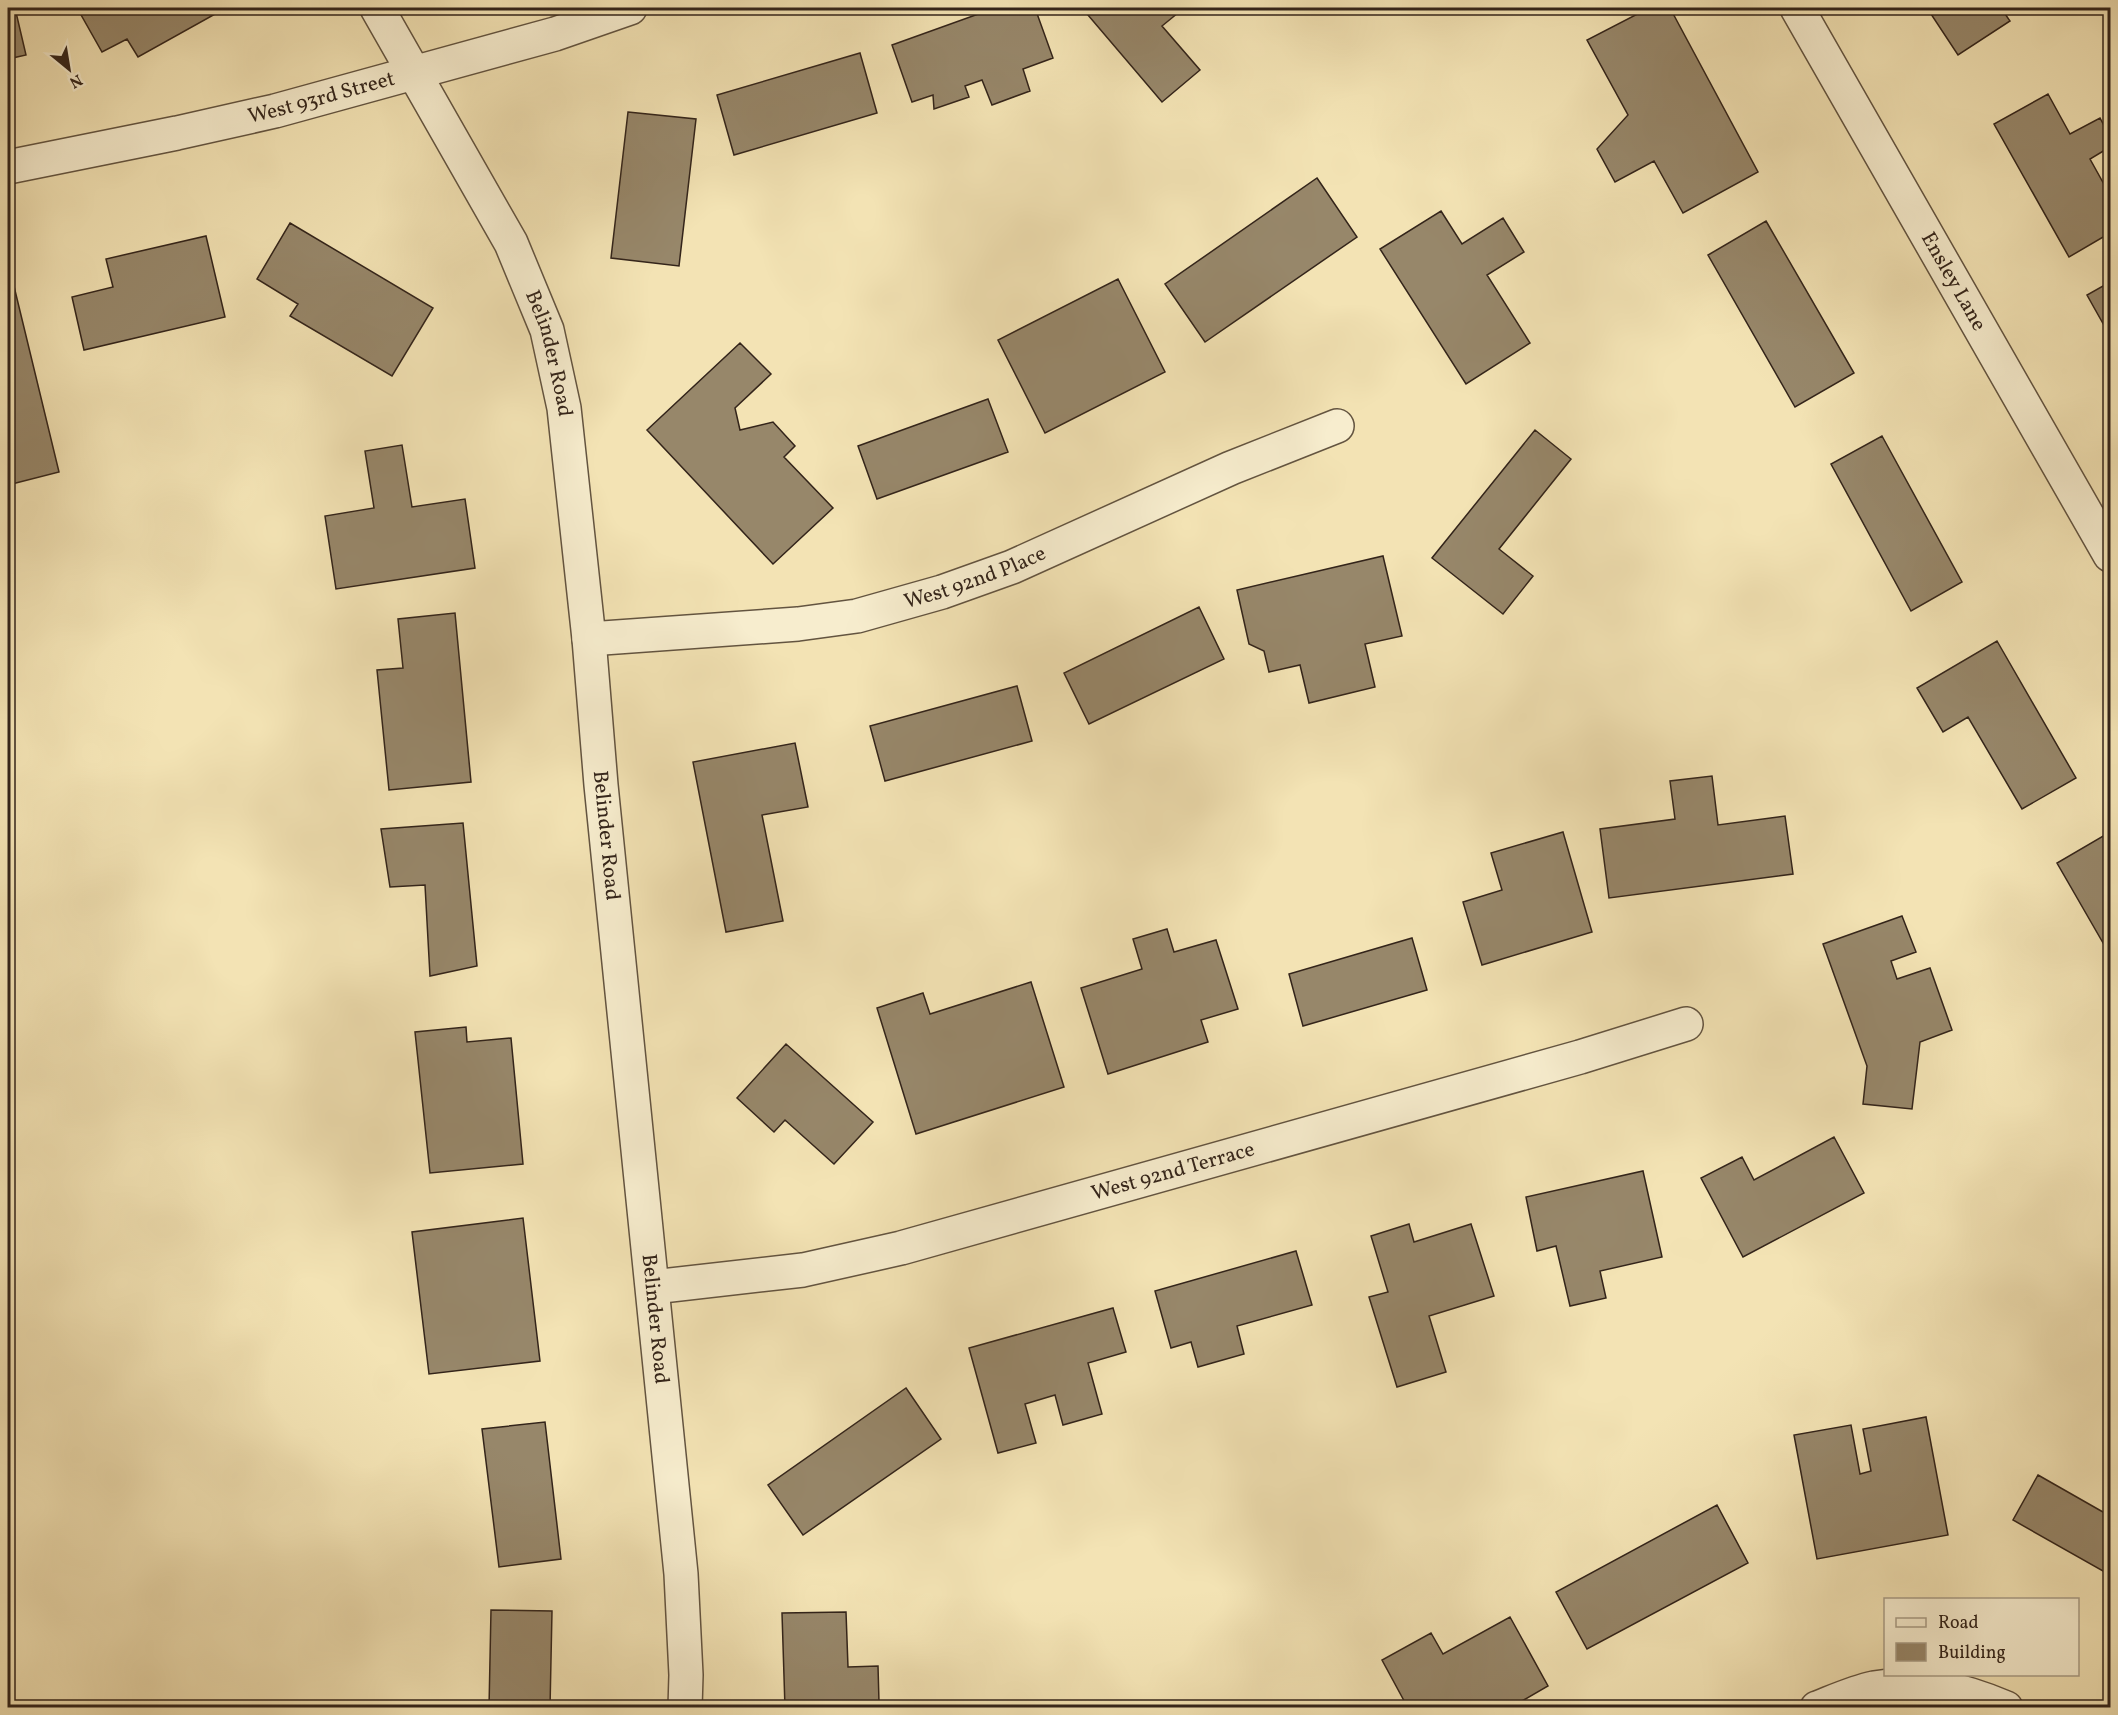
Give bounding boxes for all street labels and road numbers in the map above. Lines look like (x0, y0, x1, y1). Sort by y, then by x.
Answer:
street label: West 93rd Street (245, 64, 398, 131)
street label: Ensley Lane (1914, 227, 1993, 336)
street label: Belinder Road (518, 286, 579, 418)
street label: West 92nd Place (901, 539, 1051, 617)
street label: Belinder Road (585, 769, 627, 902)
street label: West 92nd Terrace (1088, 1135, 1258, 1208)
street label: Belinder Road (634, 1253, 676, 1385)

